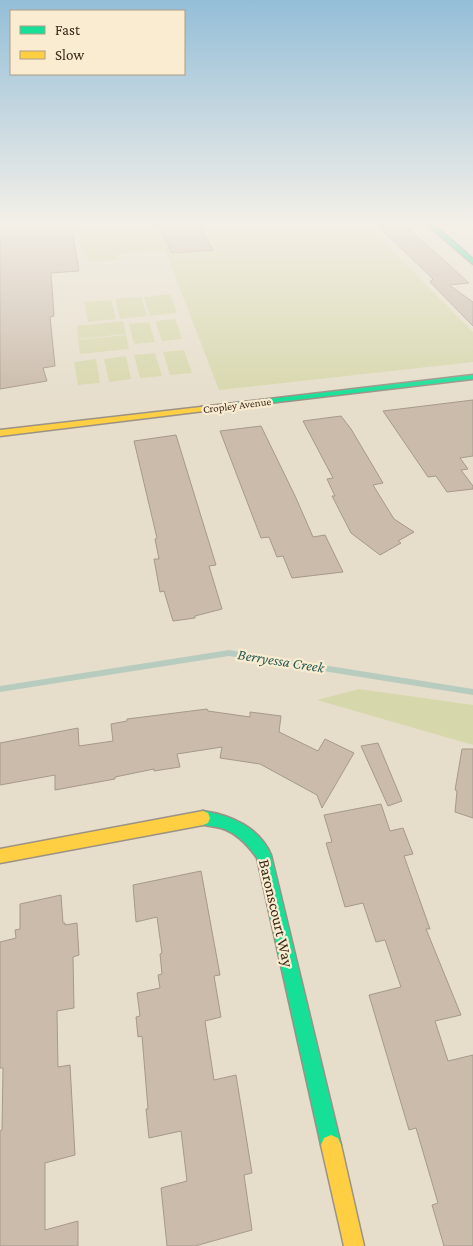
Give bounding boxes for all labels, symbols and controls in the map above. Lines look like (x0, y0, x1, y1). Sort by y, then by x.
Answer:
legend (10, 10, 185, 75)
text: Fast (55, 22, 81, 38)
text: Slow (55, 47, 85, 63)
street label: Cropley Avenue (202, 395, 272, 416)
water label: Berryessa Creek (236, 646, 327, 677)
street label: Baronscourt Way (255, 858, 297, 969)

